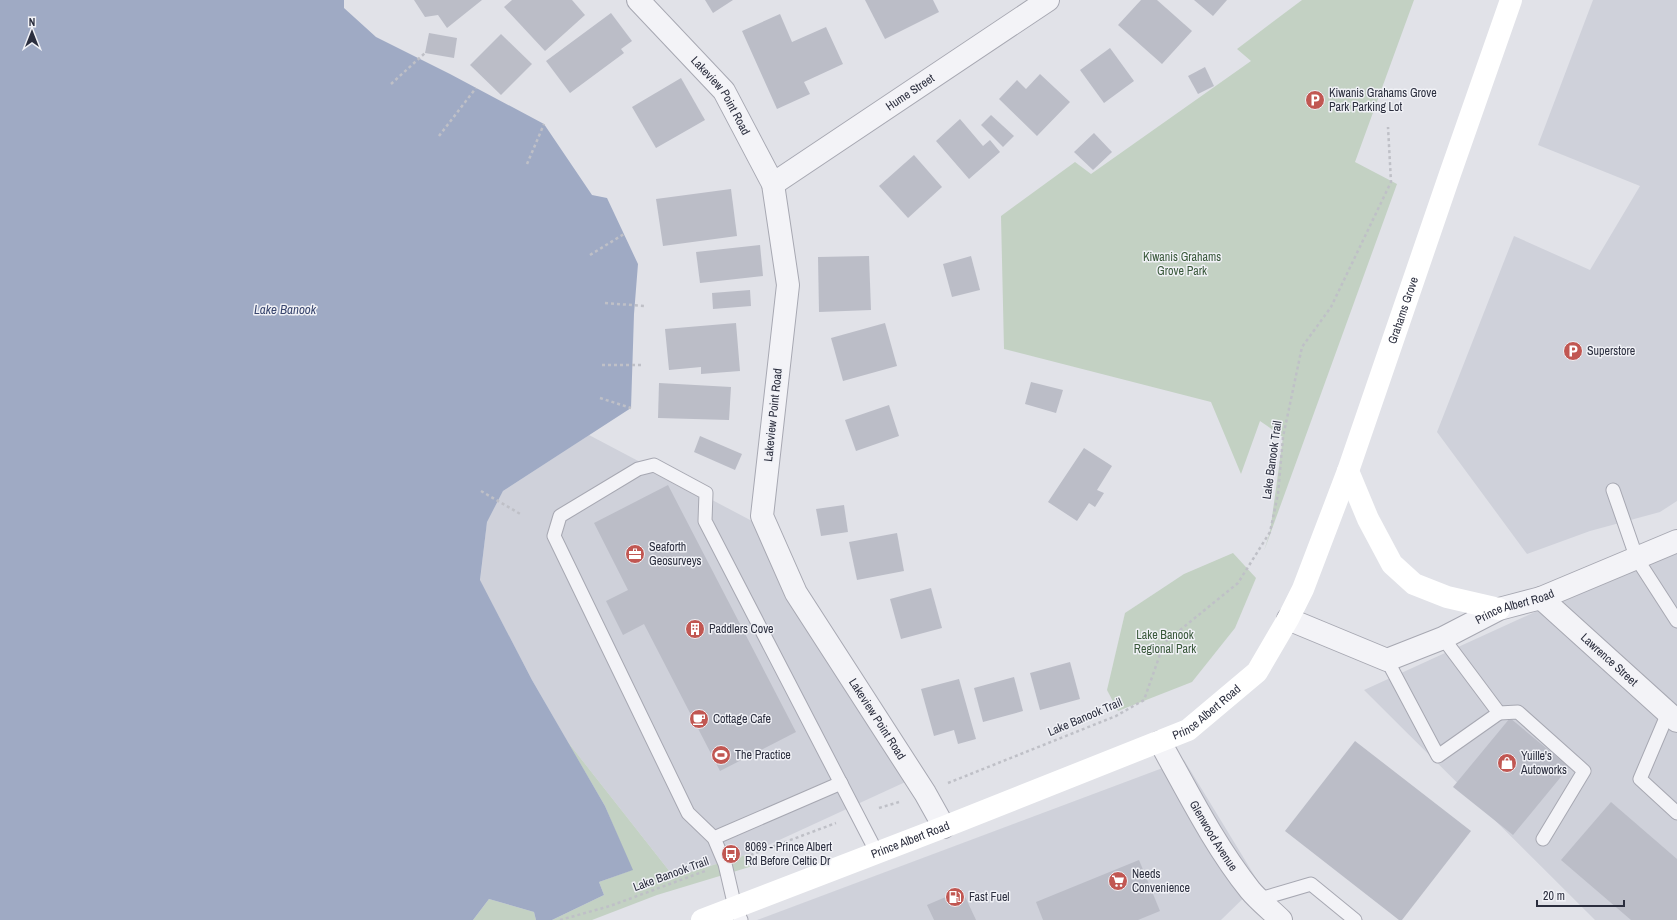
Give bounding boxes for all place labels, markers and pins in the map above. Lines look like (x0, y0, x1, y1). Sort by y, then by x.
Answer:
place label: Kiwanis Grahams Grove Park Parking Lot (1329, 85, 1437, 115)
parking icon: Kiwanis Grahams Grove Park Parking Lot (1304, 89, 1326, 111)
parking icon: Superstore (1562, 340, 1584, 362)
place label: Superstore (1587, 343, 1635, 359)
place label: Seaforth Geosurveys (649, 539, 702, 569)
office icon: Seaforth Geosurveys (624, 543, 646, 565)
building icon: Paddlers Cove (684, 618, 706, 640)
place label: Paddlers Cove (709, 621, 774, 637)
cafe icon: Cottage Cafe (688, 708, 710, 730)
place label: Cottage Cafe (713, 711, 771, 727)
sports icon: The Practice (710, 744, 732, 766)
place label: The Practice (735, 747, 791, 763)
place label: Yuille's Autoworks (1520, 748, 1567, 778)
shop icon: Yuille's Autoworks (1496, 752, 1518, 774)
place label: 8069 - Prince Albert Rd Before Celtic Dr (745, 839, 832, 869)
bus stop icon: 8069 - Prince Albert Rd Before Celtic Dr (720, 843, 742, 865)
place label: Needs Convenience (1132, 866, 1190, 896)
supermarket icon: Needs Convenience (1107, 870, 1129, 892)
fuel station icon: Fast Fuel (944, 886, 966, 908)
place label: Fast Fuel (969, 889, 1010, 905)

